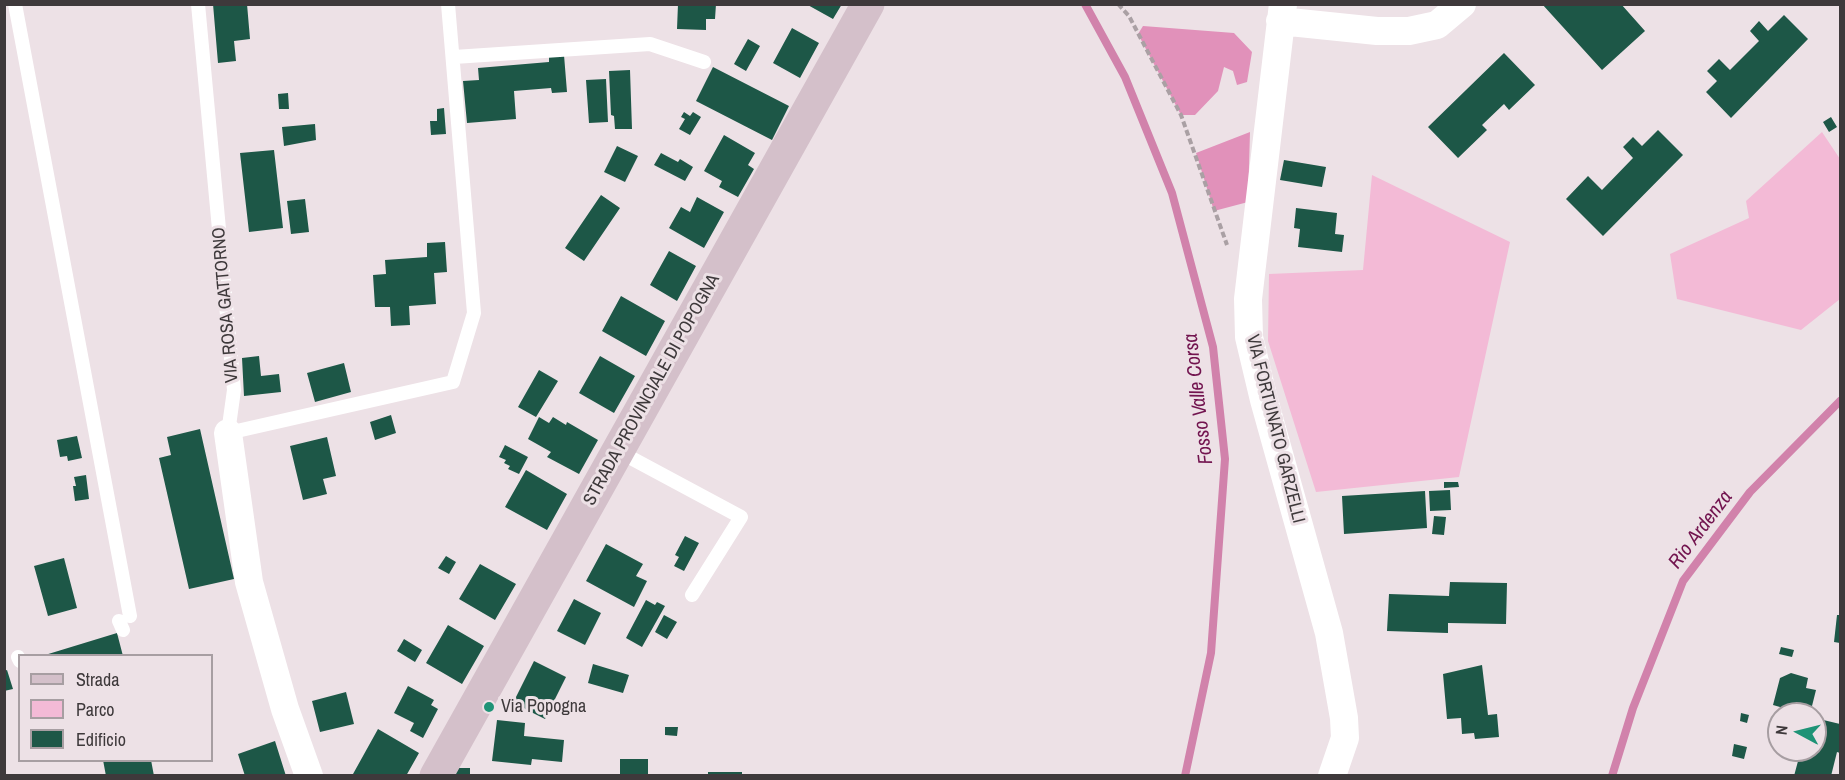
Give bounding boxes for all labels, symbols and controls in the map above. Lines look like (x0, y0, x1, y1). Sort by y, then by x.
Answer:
street label: VIA ROSA GATTORNO (208, 226, 244, 384)
street label: STRADA PROVINCIALE DI POPOGNA (579, 271, 725, 509)
water label: Fosso Valle Corsa (1179, 332, 1219, 466)
street label: VIA FORTUNATO GARZELLI (1241, 332, 1309, 526)
water label: Rio Ardenza (1664, 486, 1738, 574)
legend (18, 654, 213, 762)
text: Strada (76, 667, 120, 692)
place label: Via Popogna (501, 696, 586, 718)
text: Parco (76, 697, 115, 722)
marker: Via Popogna (482, 700, 496, 714)
north arrow (1767, 702, 1827, 762)
text: N (1770, 724, 1793, 736)
text: Edificio (76, 727, 126, 752)

